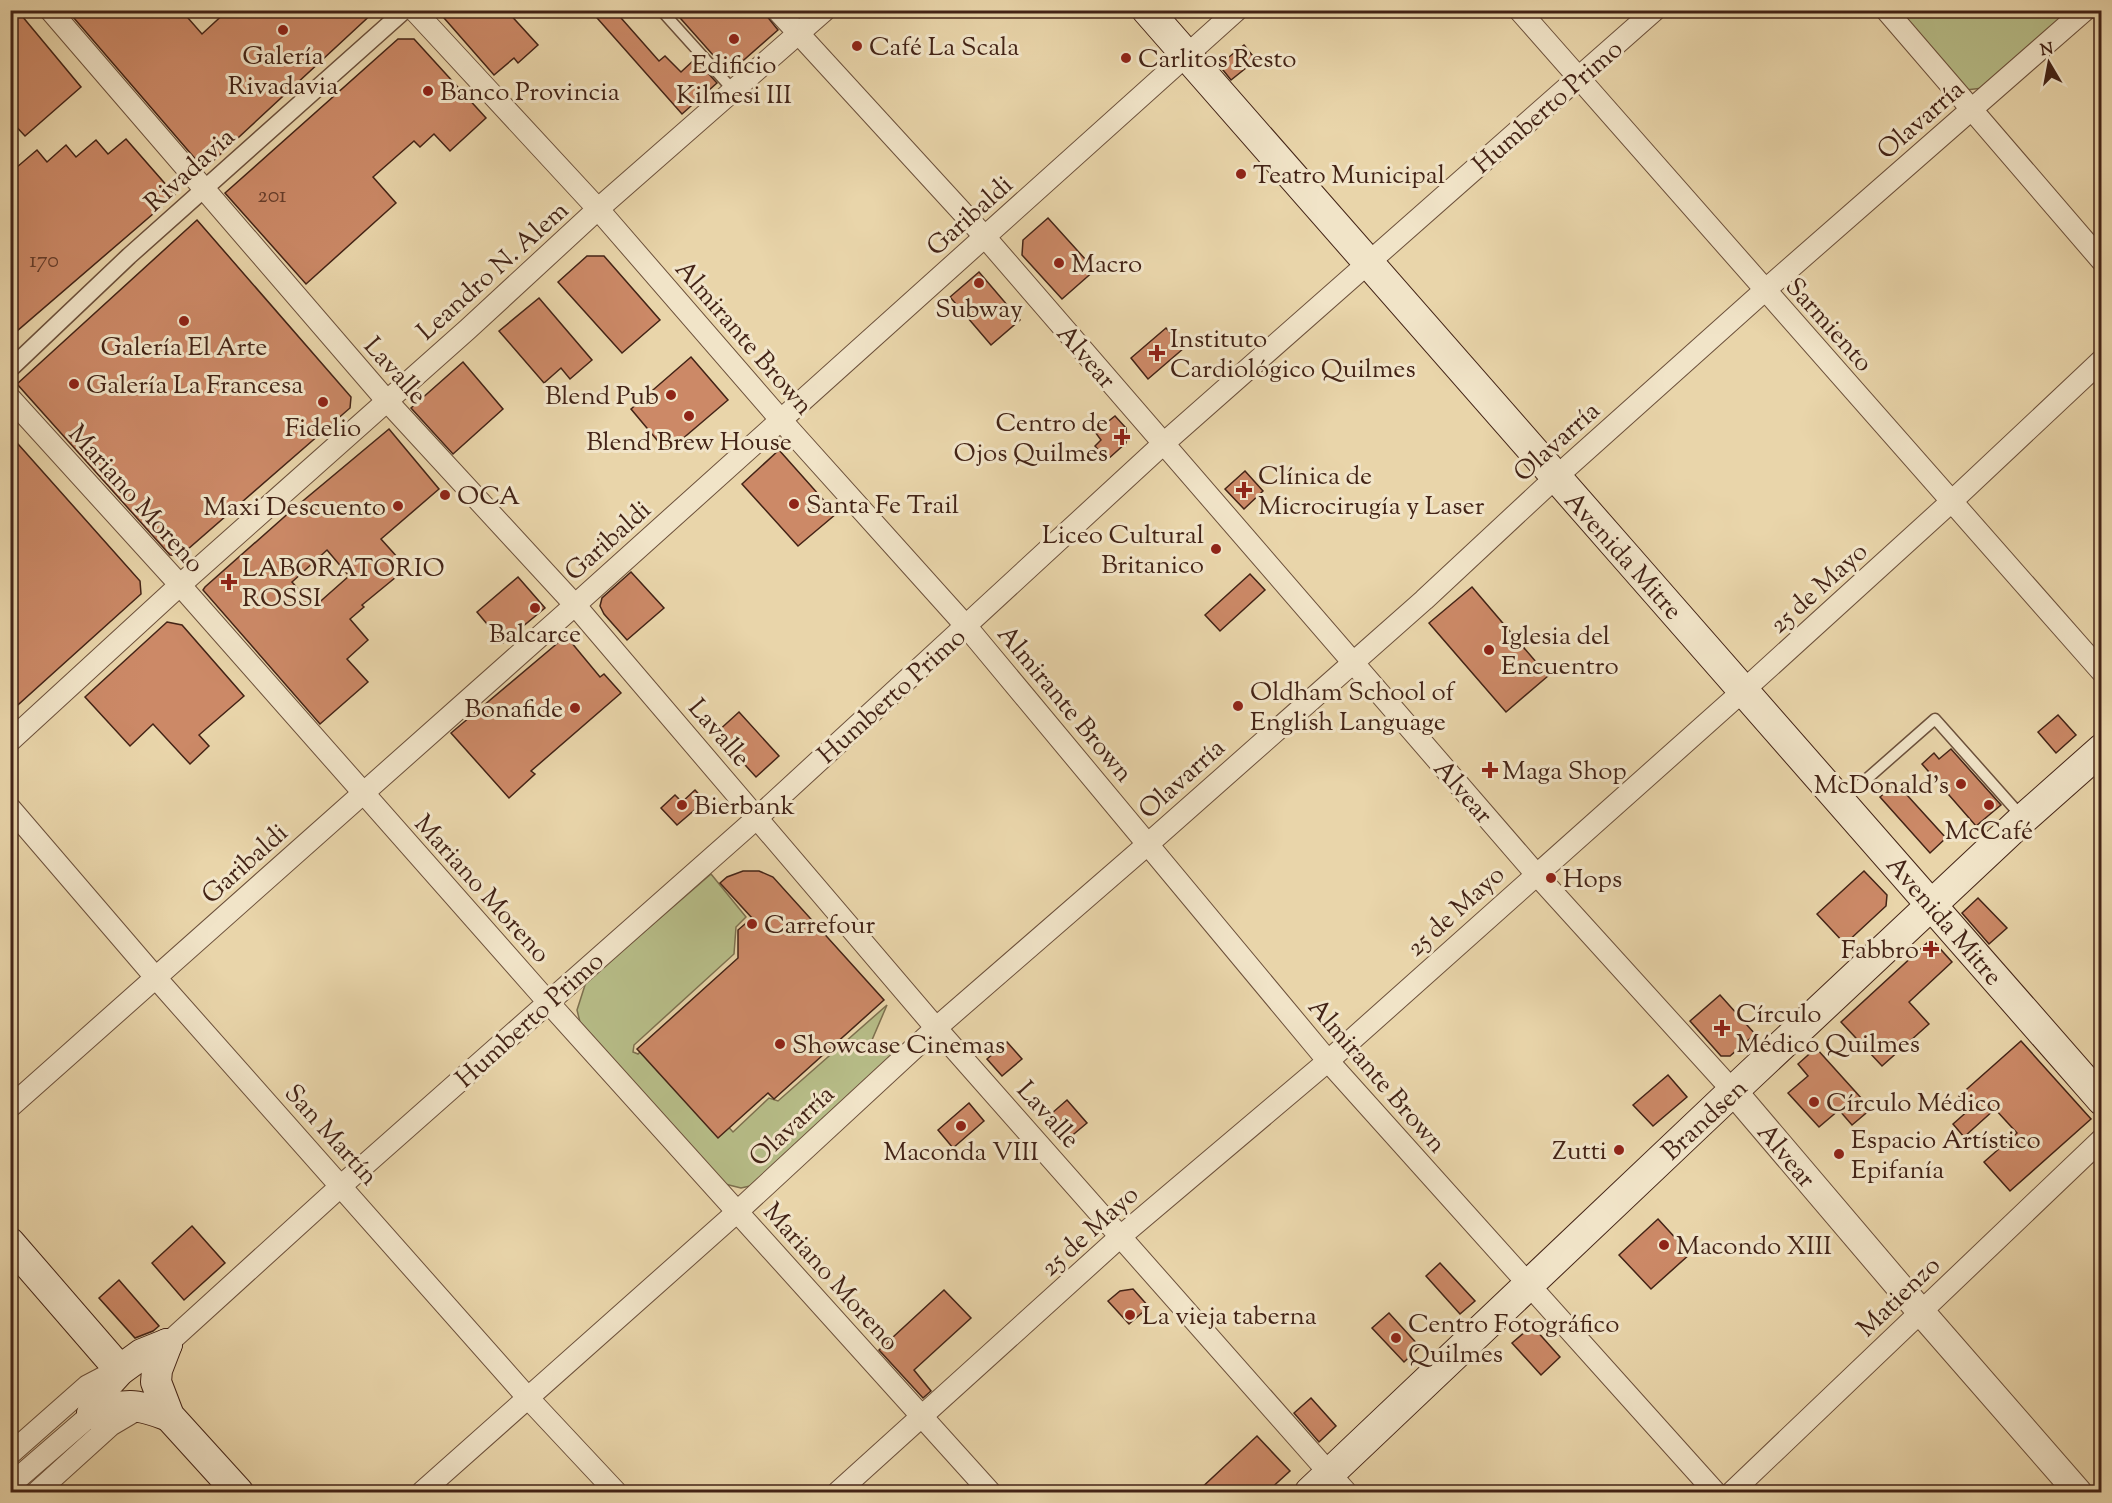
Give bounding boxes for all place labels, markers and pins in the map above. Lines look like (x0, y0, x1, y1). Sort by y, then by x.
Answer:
marker: Galería Rivadavia (276, 23, 290, 37)
place label: Café La Scala (869, 30, 1019, 67)
marker: Edificio Kilmesi III (727, 32, 741, 46)
place label: Galería Rivadavia (228, 39, 338, 106)
marker: Café La Scala (850, 39, 864, 53)
place label: Carlitos Resto (1138, 42, 1297, 79)
place label: Edificio Kilmesi III (676, 48, 792, 115)
marker: Carlitos Resto (1119, 51, 1133, 65)
place label: Banco Provincia (440, 75, 620, 112)
marker: Banco Provincia (421, 84, 435, 98)
place label: Teatro Municipal (1253, 158, 1445, 195)
marker: Teatro Municipal (1234, 167, 1248, 181)
place label: Macro (1071, 247, 1142, 284)
marker: Macro (1052, 256, 1066, 270)
marker: Subway (972, 276, 986, 290)
place label: Subway (935, 292, 1023, 329)
marker: Galería El Arte (177, 314, 191, 328)
place label: Instituto Cardiológico Quilmes (1170, 322, 1416, 389)
place label: Galería El Arte (101, 330, 267, 367)
marker: Instituto Cardiológico Quilmes (1148, 344, 1166, 362)
place label: Galería La Francesa (86, 368, 303, 405)
marker: Galería La Francesa (67, 377, 81, 391)
place label: Blend Pub (545, 379, 659, 416)
marker: Blend Pub (664, 388, 678, 402)
marker: Fidelio (316, 395, 330, 409)
place label: Centro de Ojos Quilmes (954, 406, 1108, 473)
marker: Blend Brew House (682, 409, 696, 423)
place label: Fidelio (285, 411, 361, 448)
place label: Blend Brew House (586, 425, 792, 462)
marker: Centro de Ojos Quilmes (1113, 428, 1131, 446)
place label: Clínica de Microcirugía y Laser (1258, 459, 1485, 526)
place label: OCA (457, 479, 520, 516)
marker: Clínica de Microcirugía y Laser (1235, 481, 1253, 499)
marker: OCA (438, 488, 452, 502)
place label: Santa Fe Trail (806, 488, 959, 525)
place label: Maxi Descuento (203, 490, 386, 527)
marker: Santa Fe Trail (787, 497, 801, 511)
marker: Maxi Descuento (391, 499, 405, 513)
place label: Liceo Cultural Britanico (1042, 518, 1204, 585)
marker: Liceo Cultural Britanico (1209, 542, 1223, 556)
place label: LABORATORIO ROSSI (242, 551, 445, 618)
marker: LABORATORIO ROSSI (220, 573, 238, 591)
marker: Balcarce (528, 601, 542, 615)
place label: Balcarce (489, 617, 581, 654)
place label: Iglesia del Encuentro (1501, 619, 1619, 686)
marker: Iglesia del Encuentro (1482, 643, 1496, 657)
place label: Oldham School of English Language (1250, 675, 1456, 742)
place label: Bonafide (464, 692, 563, 729)
marker: Oldham School of English Language (1231, 699, 1245, 713)
marker: Bonafide (568, 701, 582, 715)
place label: Maga Shop (1502, 754, 1627, 791)
marker: Maga Shop (1483, 763, 1497, 777)
place label: McDonald's (1814, 768, 1949, 805)
marker: McDonald's (1954, 777, 1968, 791)
place label: Bierbank (694, 789, 795, 826)
marker: Bierbank (675, 798, 689, 812)
marker: McCafé (1982, 798, 1996, 812)
place label: McCafé (1945, 814, 2033, 851)
place label: Hops (1563, 862, 1622, 899)
marker: Hops (1544, 871, 1558, 885)
place label: Carrefour (764, 908, 875, 945)
marker: Carrefour (745, 917, 759, 931)
place label: Fabbro (1841, 933, 1919, 970)
marker: Fabbro (1924, 942, 1938, 956)
place label: Círculo Médico Quilmes (1736, 997, 1920, 1064)
marker: Círculo Médico Quilmes (1713, 1019, 1731, 1037)
place label: Showcase Cinemas (792, 1028, 1005, 1065)
marker: Showcase Cinemas (773, 1037, 787, 1051)
place label: Círculo Médico (1826, 1086, 2001, 1123)
marker: Círculo Médico (1807, 1095, 1821, 1109)
marker: Maconda VIII (954, 1119, 968, 1133)
place label: Espacio Artístico Epifanía (1851, 1123, 2041, 1190)
place label: Zutti (1552, 1134, 1607, 1171)
place label: Maconda VIII (883, 1135, 1039, 1172)
marker: Zutti (1612, 1143, 1626, 1157)
marker: Espacio Artístico Epifanía (1832, 1147, 1846, 1161)
place label: Macondo XIII (1676, 1229, 1832, 1266)
marker: Macondo XIII (1657, 1238, 1671, 1252)
place label: La vieja taberna (1142, 1299, 1317, 1336)
place label: Centro Fotográfico Quilmes (1408, 1307, 1620, 1374)
marker: La vieja taberna (1123, 1308, 1137, 1322)
marker: Centro Fotográfico Quilmes (1389, 1331, 1403, 1345)

